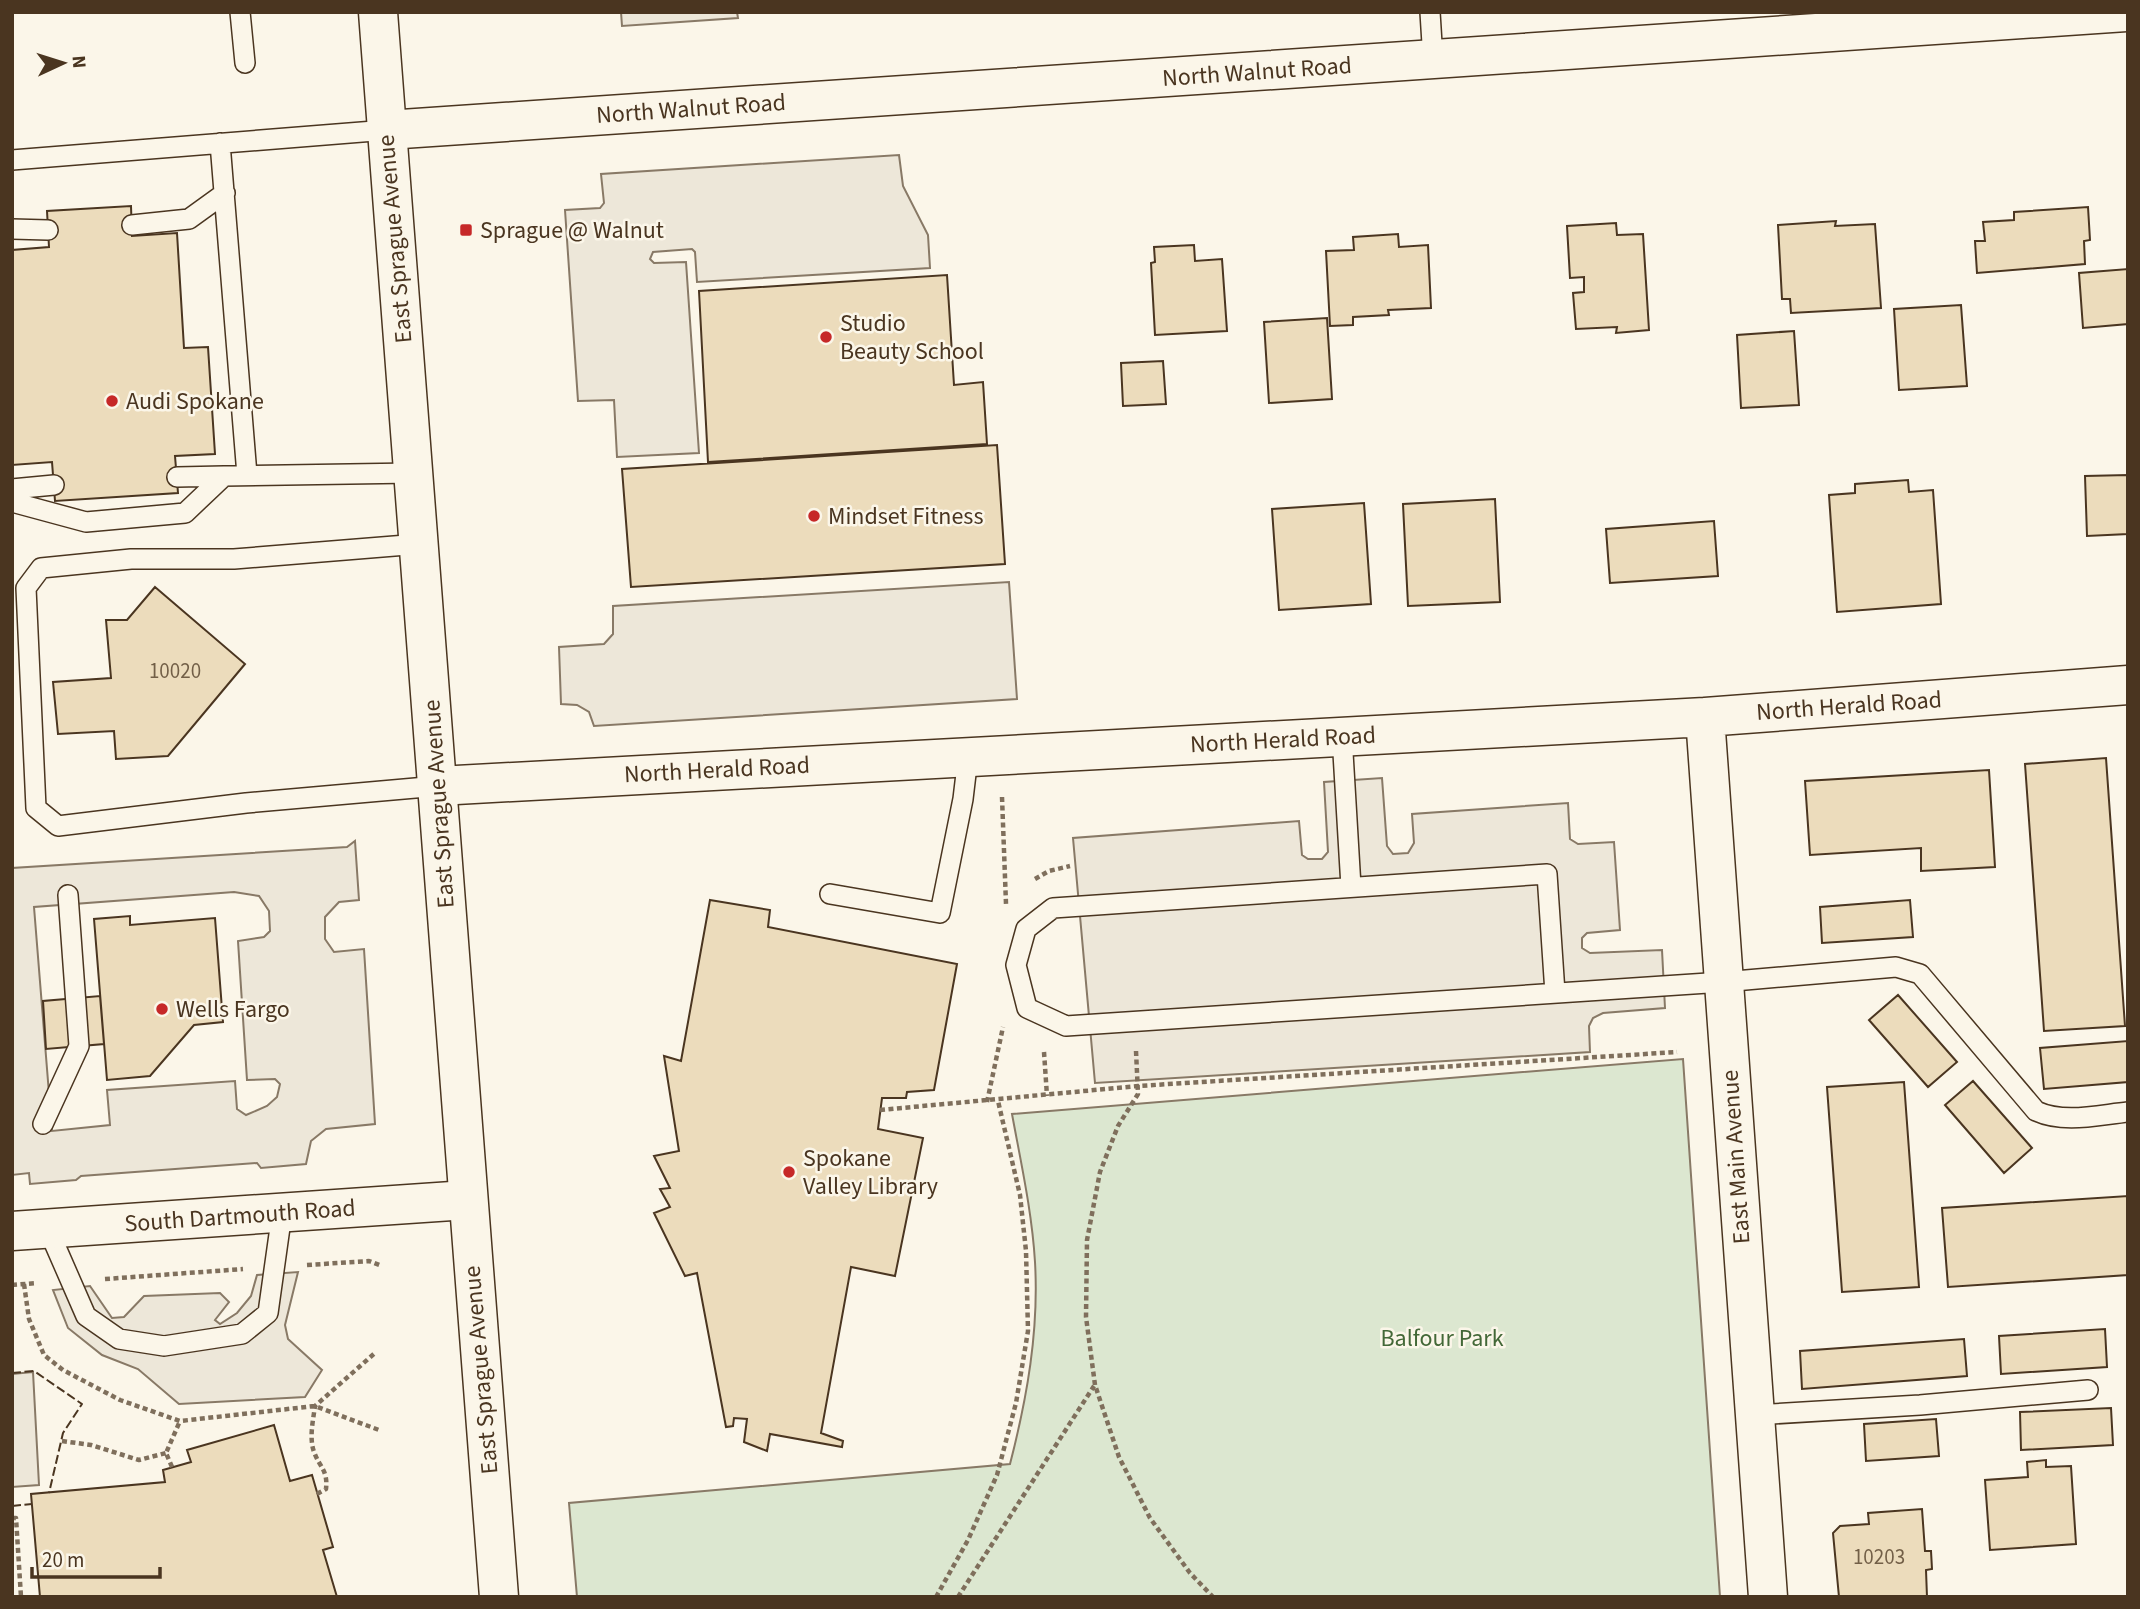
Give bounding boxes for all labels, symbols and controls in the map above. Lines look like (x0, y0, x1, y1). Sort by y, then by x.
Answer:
north arrow (28, 28, 98, 98)
street label: North Walnut Road (1161, 48, 1353, 96)
text: N (65, 55, 92, 69)
street label: North Walnut Road (595, 85, 787, 133)
street label: East Sprague Avenue (368, 133, 422, 345)
place label: Sprague @ Walnut (480, 213, 664, 248)
marker: Sprague @ Walnut (458, 222, 474, 238)
place label: Studio Beauty School (840, 306, 984, 369)
marker: Studio Beauty School (818, 329, 834, 345)
place label: Audi Spokane (126, 384, 264, 419)
marker: Audi Spokane (104, 393, 120, 409)
place label: Mindset Fitness (828, 499, 983, 534)
marker: Mindset Fitness (806, 508, 822, 524)
house number: 10020 (149, 656, 201, 686)
street label: North Herald Road (1755, 682, 1943, 730)
street label: East Sprague Avenue (414, 699, 464, 909)
street label: North Herald Road (1189, 718, 1377, 762)
street label: North Herald Road (623, 748, 811, 792)
place label: Wells Fargo (176, 992, 290, 1027)
marker: Wells Fargo (154, 1001, 170, 1017)
street label: East Main Avenue (1712, 1069, 1760, 1245)
place label: Spokane Valley Library (803, 1141, 938, 1204)
marker: Spokane Valley Library (781, 1164, 797, 1180)
street label: South Dartmouth Road (123, 1190, 357, 1242)
street label: East Sprague Avenue (454, 1264, 508, 1476)
park label: Balfour Park (1380, 1321, 1504, 1356)
scale bar (32, 1536, 159, 1580)
house number: 10203 (1853, 1542, 1905, 1572)
text: 20 m (42, 1545, 84, 1575)

